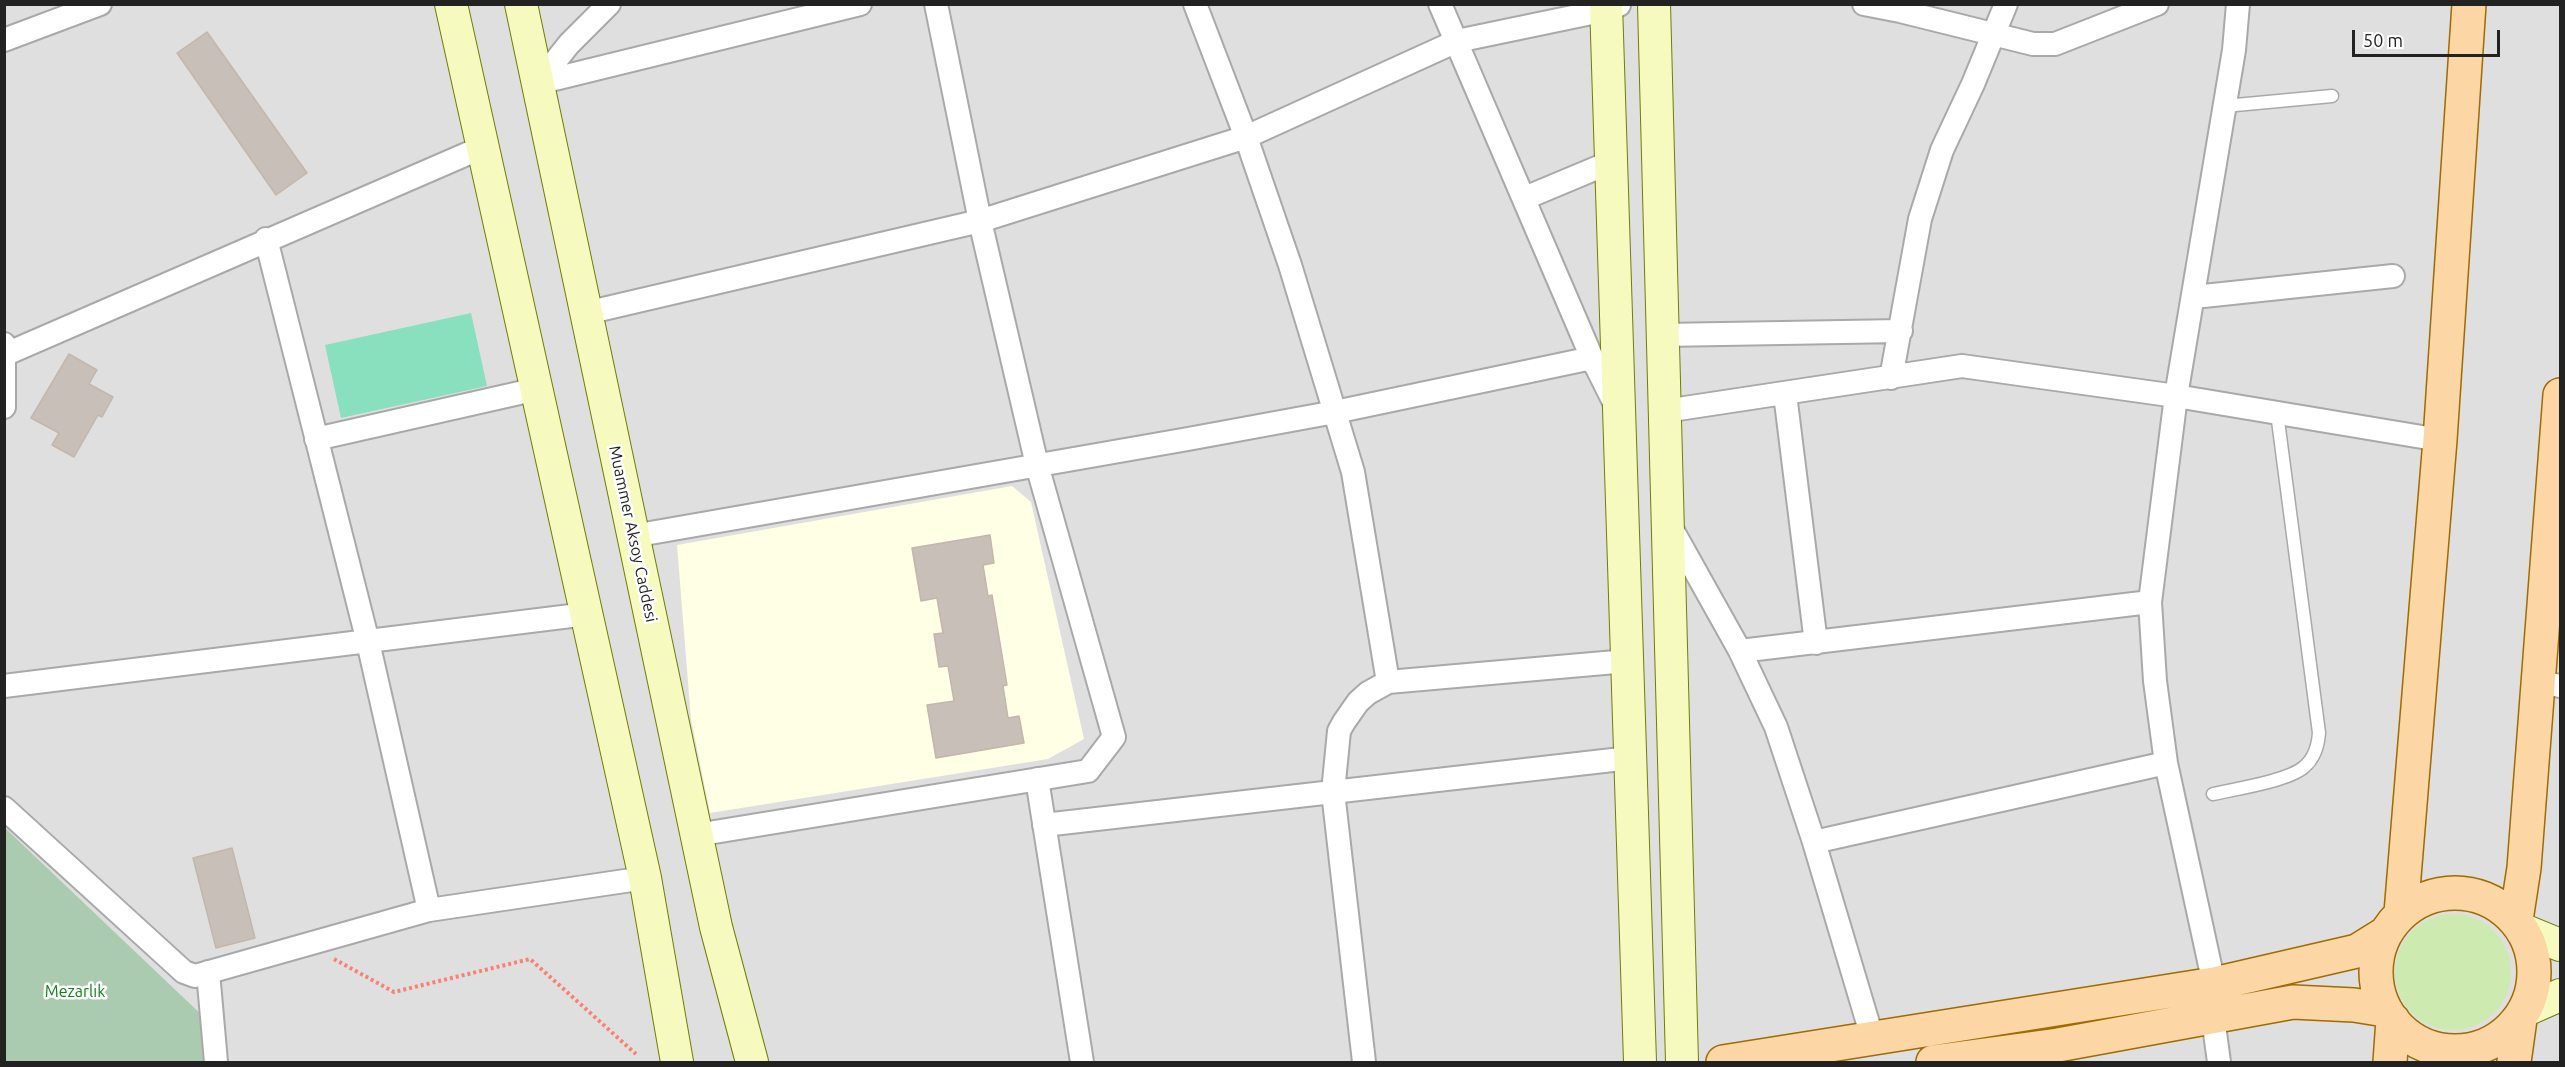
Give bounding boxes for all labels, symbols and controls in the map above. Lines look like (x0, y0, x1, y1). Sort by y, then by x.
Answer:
scale bar (2355, 18, 2504, 56)
text: 50 m (2363, 30, 2403, 50)
street label: Muammer Aksoy Caddesi (605, 444, 661, 624)
park label: Mezarlık (45, 982, 105, 1002)

